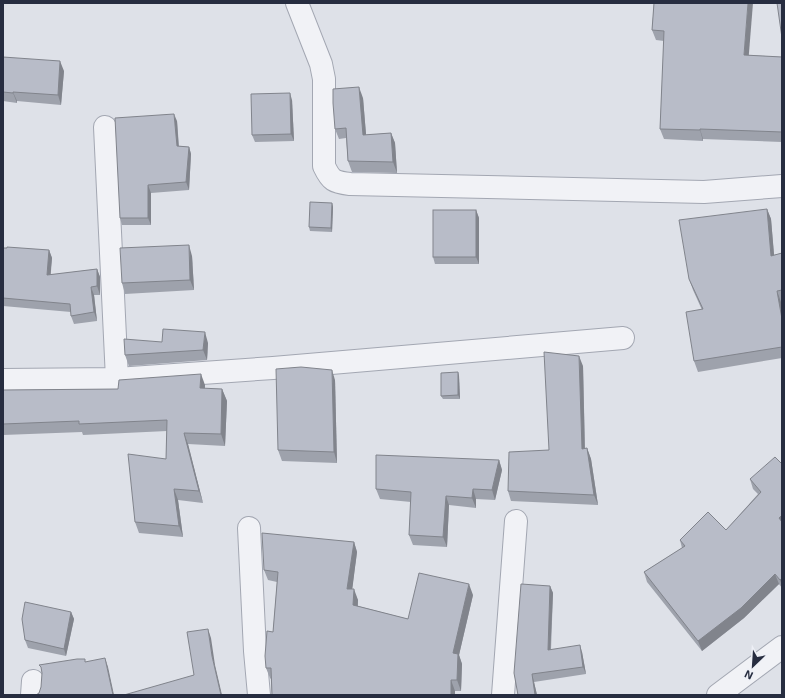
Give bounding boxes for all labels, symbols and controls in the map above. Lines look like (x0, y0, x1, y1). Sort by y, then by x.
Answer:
north arrow (733, 646, 773, 686)
text: N (742, 668, 755, 683)

